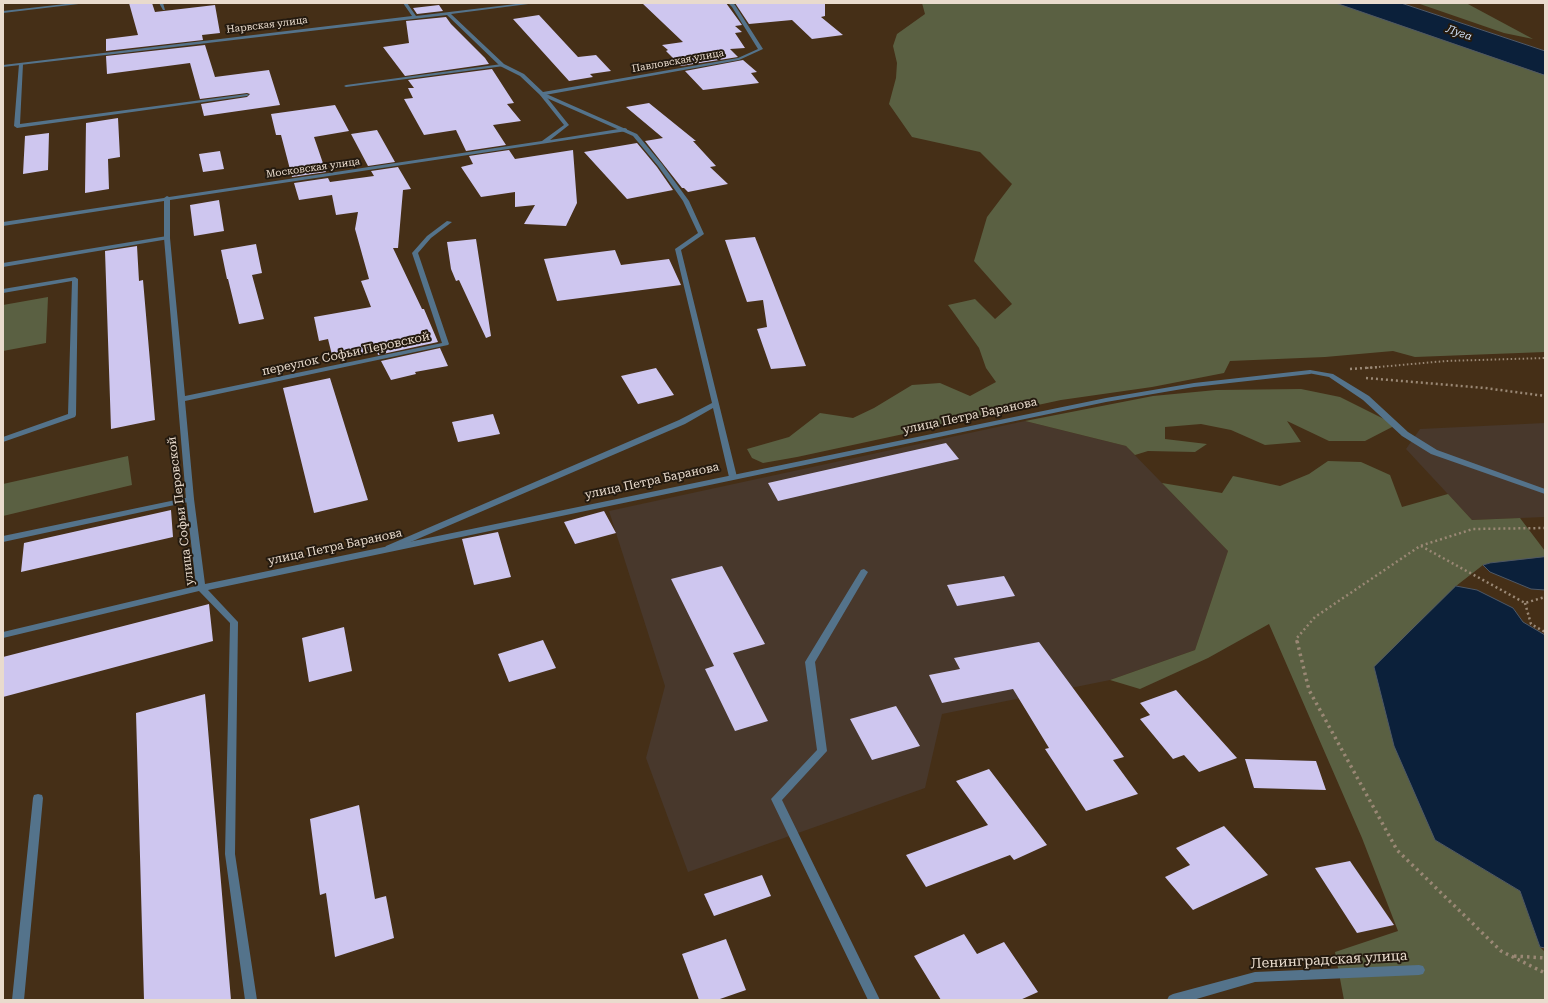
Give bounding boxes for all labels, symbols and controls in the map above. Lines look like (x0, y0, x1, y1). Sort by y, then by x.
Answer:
street label: Нарвская улица (226, 14, 308, 36)
water label: Луга (1444, 22, 1474, 44)
street label: Павловская улица (631, 47, 725, 75)
street label: Московская улица (265, 155, 361, 181)
street label: переулок Софьи Перовской (261, 329, 431, 379)
street label: улица Петра Баранова (902, 395, 1038, 437)
street label: улица Софьи Перовской (165, 436, 197, 586)
street label: улица Петра Баранова (584, 460, 720, 502)
street label: улица Петра Баранова (267, 526, 403, 568)
street label: Ленинградская улица (1250, 948, 1408, 972)

